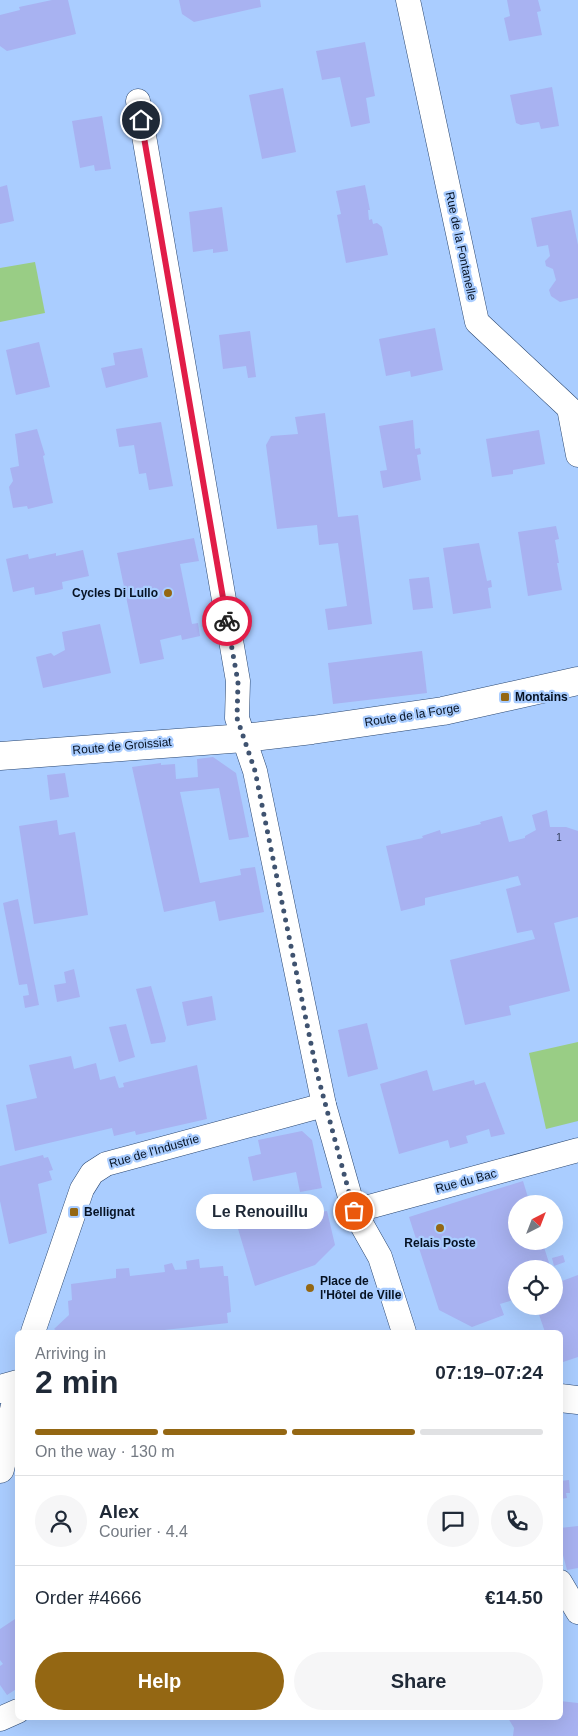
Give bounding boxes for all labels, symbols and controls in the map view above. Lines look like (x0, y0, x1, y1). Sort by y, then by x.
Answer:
pin (120, 99, 162, 141)
icon: home (127, 106, 155, 134)
street label: Rue de la Fontanelle (443, 190, 479, 302)
place label: Cycles Di Lullo (72, 586, 158, 600)
marker: Cycles Di Lullo (162, 587, 174, 599)
courier (202, 596, 252, 646)
icon: bike (213, 607, 241, 635)
place label: Montains (515, 690, 568, 704)
marker: Montains (499, 691, 511, 703)
street label: Route de la Forge (363, 701, 461, 729)
street label: Route de Groissiat (72, 735, 173, 757)
house number: 1 (556, 832, 562, 843)
street label: Rue de l'Industrie (107, 1131, 201, 1171)
street label: Rue du Bac (434, 1166, 498, 1196)
pin (333, 1190, 375, 1232)
callout: Le Renouillu (196, 1194, 324, 1228)
north arrow (508, 1195, 562, 1250)
map controls (508, 1195, 563, 1315)
icon: bag (340, 1197, 368, 1225)
text: Le Renouillu (212, 1203, 308, 1220)
place label: Bellignat (84, 1205, 135, 1219)
marker: Bellignat (68, 1206, 80, 1218)
marker: Relais Poste (434, 1222, 446, 1234)
place label: Relais Poste (404, 1236, 476, 1250)
button: locate (508, 1260, 563, 1315)
place label: Place de l'Hôtel de Ville (320, 1274, 402, 1302)
marker: Place de l'Hôtel de Ville (304, 1282, 316, 1294)
text: Arriving in (35, 1345, 106, 1362)
text: 07:19–07:24 (435, 1362, 543, 1383)
text: 2 min (35, 1364, 119, 1400)
text: On the way · 130 m (35, 1443, 175, 1460)
button: person (35, 1495, 87, 1547)
button: chat (427, 1495, 479, 1547)
button: phone (491, 1495, 543, 1547)
text: Alex (99, 1501, 139, 1522)
text: Courier · 4.4 (99, 1523, 188, 1540)
text: Order #4666 (35, 1587, 142, 1608)
text: €14.50 (485, 1587, 543, 1608)
button: Help (35, 1652, 284, 1710)
button: Share (294, 1652, 543, 1710)

